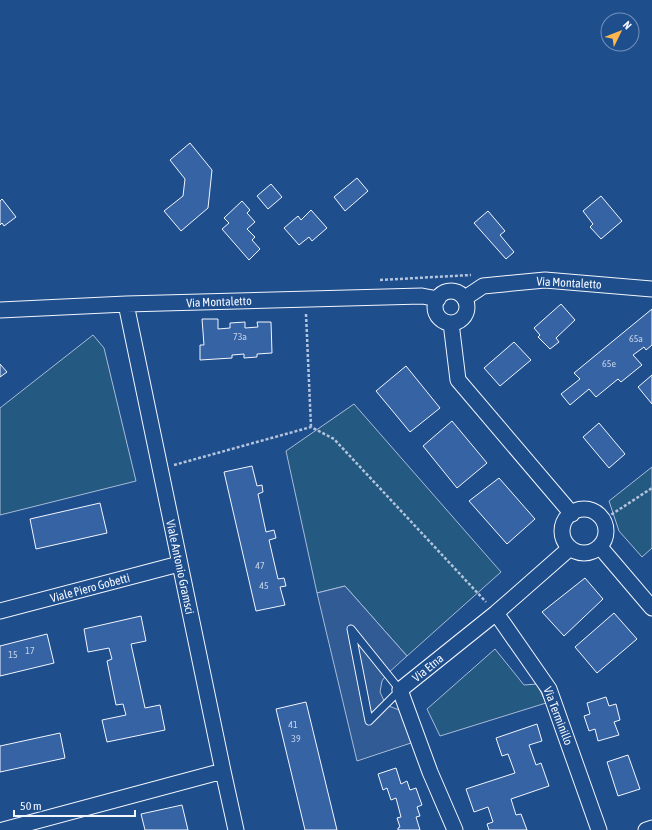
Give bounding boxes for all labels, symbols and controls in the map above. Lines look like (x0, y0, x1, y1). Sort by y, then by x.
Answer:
north arrow (600, 12, 640, 52)
text: N (621, 19, 634, 32)
street label: Via Montaletto (536, 274, 602, 292)
street label: Via Montaletto (186, 294, 252, 310)
house number: 73a (233, 331, 247, 342)
house number: 65a (629, 333, 643, 344)
house number: 65e (602, 358, 616, 369)
street label: Viale Antonio Gramsci (163, 518, 197, 616)
house number: 47 (255, 560, 265, 571)
street label: Viale Piero Gobetti (49, 571, 131, 605)
house number: 45 (259, 580, 269, 591)
house number: 17 (25, 645, 35, 656)
house number: 15 (8, 649, 18, 660)
street label: Via Etna (410, 651, 446, 685)
street label: Via Terminillo (540, 685, 576, 747)
house number: 41 (288, 719, 298, 730)
house number: 39 (291, 733, 301, 744)
scale bar (14, 792, 135, 818)
text: 50 m (20, 799, 42, 813)

